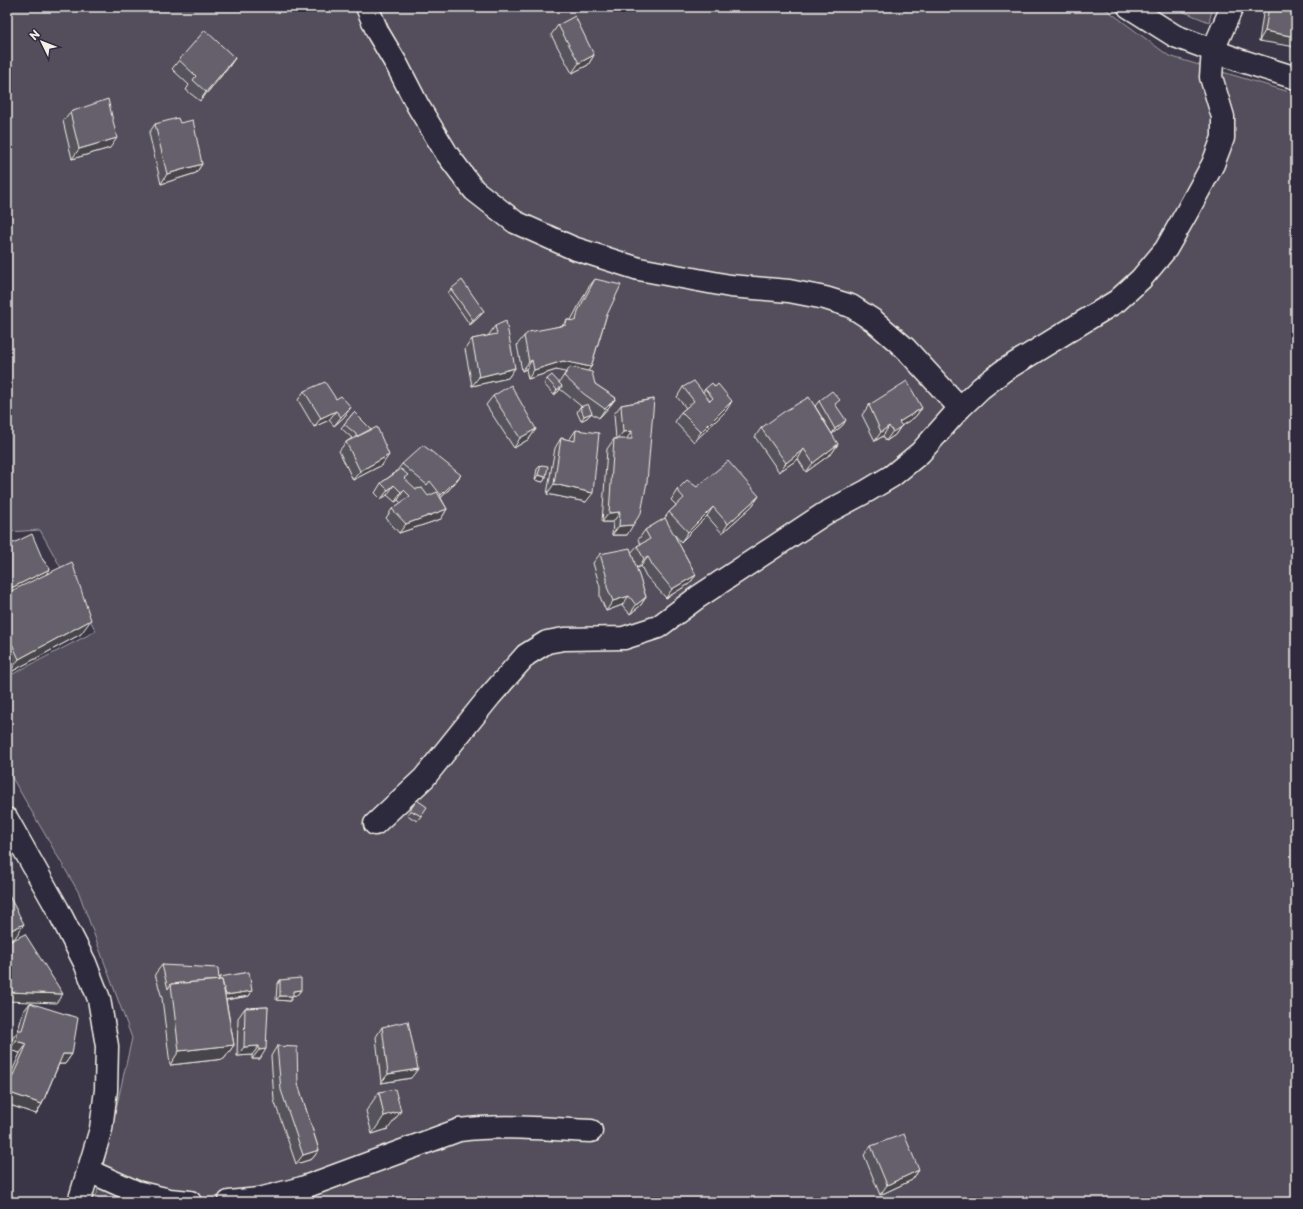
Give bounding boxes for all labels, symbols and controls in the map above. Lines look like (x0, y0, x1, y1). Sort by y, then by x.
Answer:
north arrow (22, 22, 62, 62)
text: N (25, 26, 44, 44)

